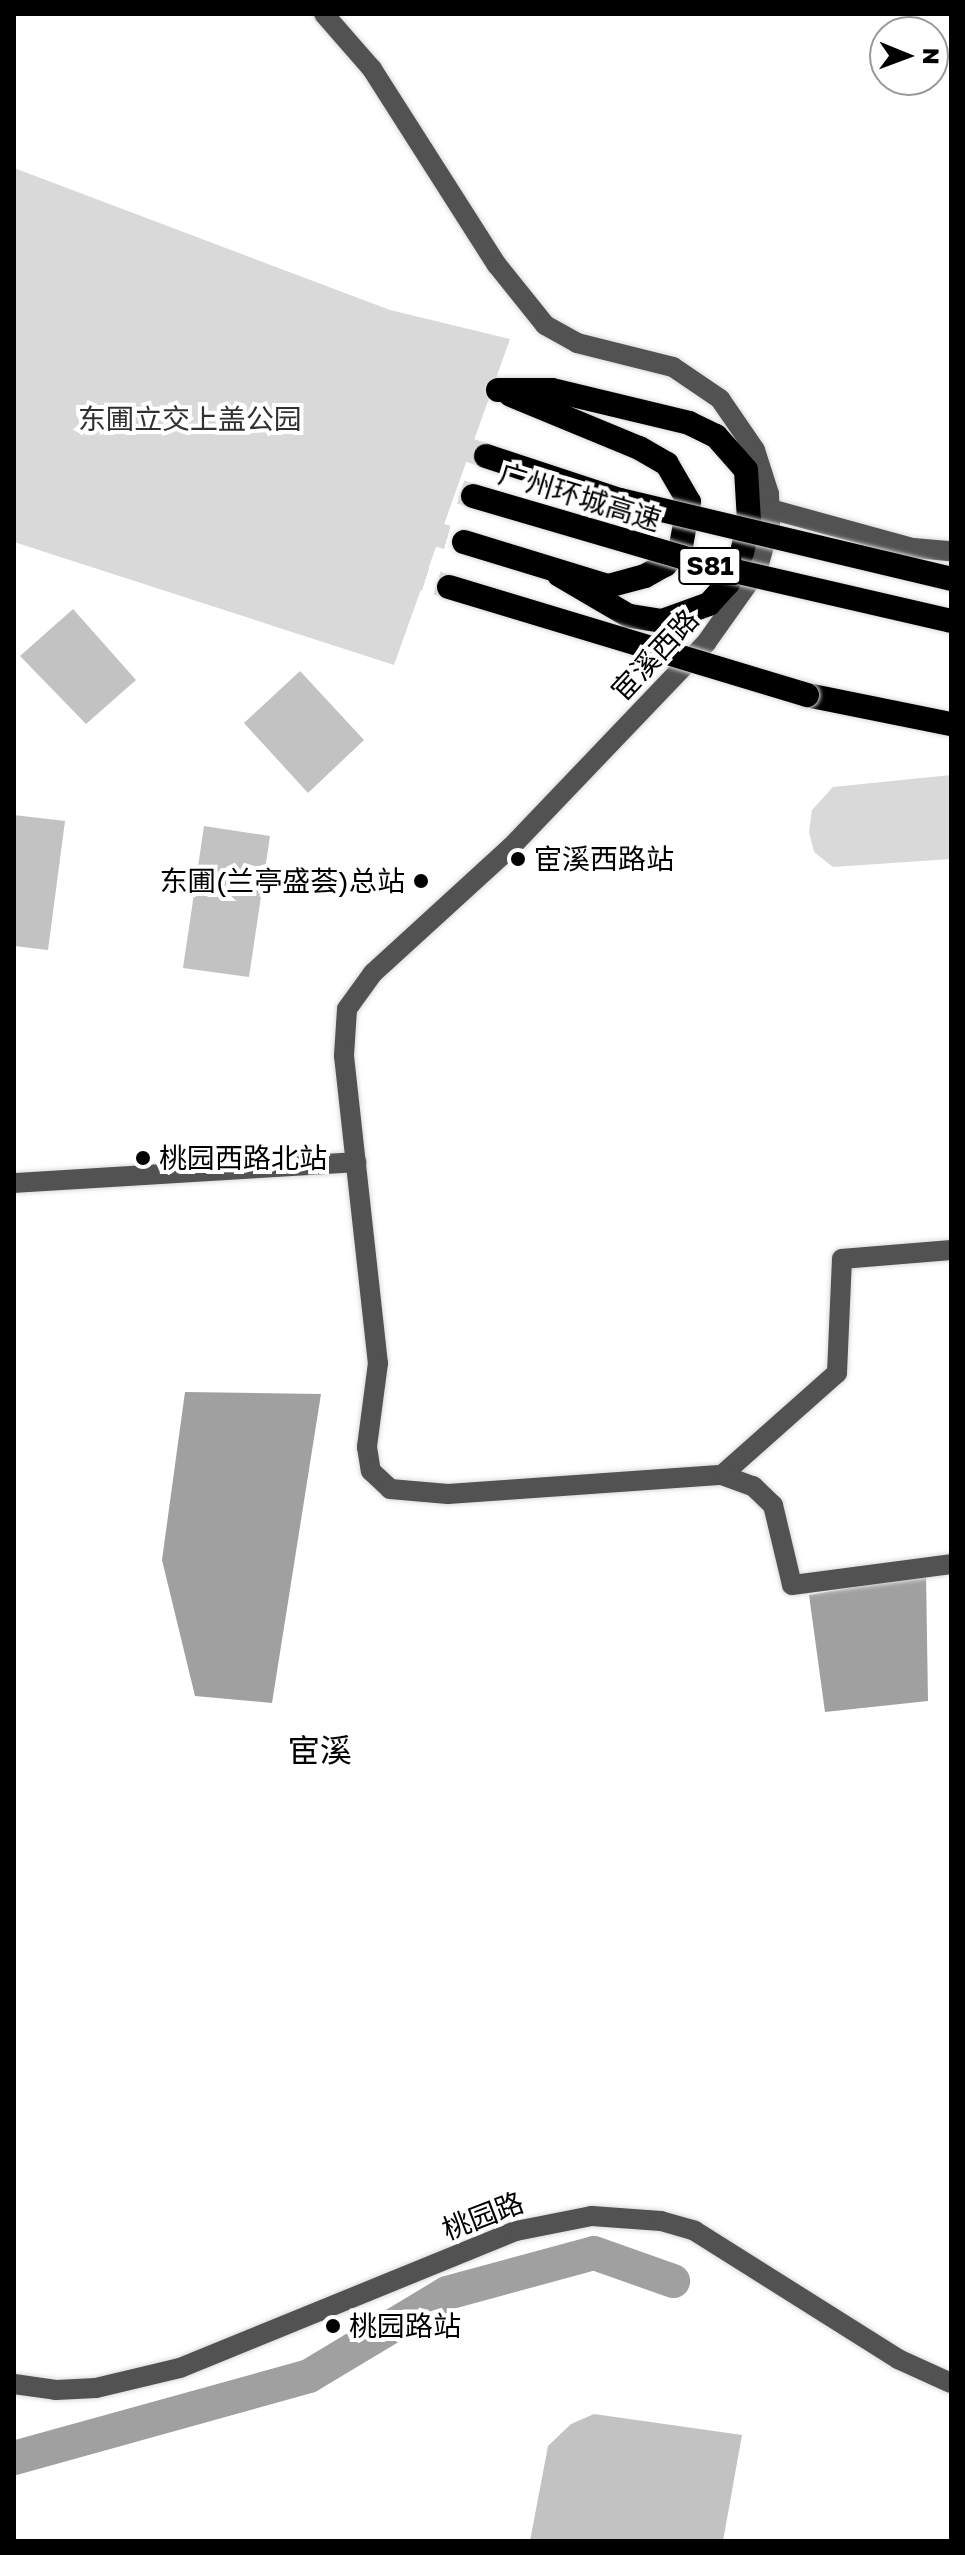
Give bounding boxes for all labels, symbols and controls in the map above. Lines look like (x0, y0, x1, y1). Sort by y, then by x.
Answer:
north arrow (869, 16, 949, 96)
text: N (918, 48, 945, 65)
park label: 东圃立交上盖公园 (78, 402, 302, 436)
street label: 广州环城高速 (495, 456, 665, 538)
road number: S81 (678, 544, 742, 588)
street label: 宦溪西路 (605, 603, 705, 707)
place label: 宦溪西路站 (534, 842, 674, 876)
marker: 宦溪西路站 (509, 850, 527, 868)
place label: 东圃(兰亭盛荟)总站 (160, 864, 405, 898)
marker: 东圃(兰亭盛荟)总站 (412, 872, 430, 890)
place label: 桃园西路北站 (159, 1141, 327, 1175)
marker: 桃园西路北站 (134, 1149, 152, 1167)
district label: 宦溪 (288, 1731, 352, 1769)
street label: 桃园路 (438, 2185, 528, 2247)
place label: 桃园路站 (349, 2309, 461, 2343)
marker: 桃园路站 (324, 2317, 342, 2335)

